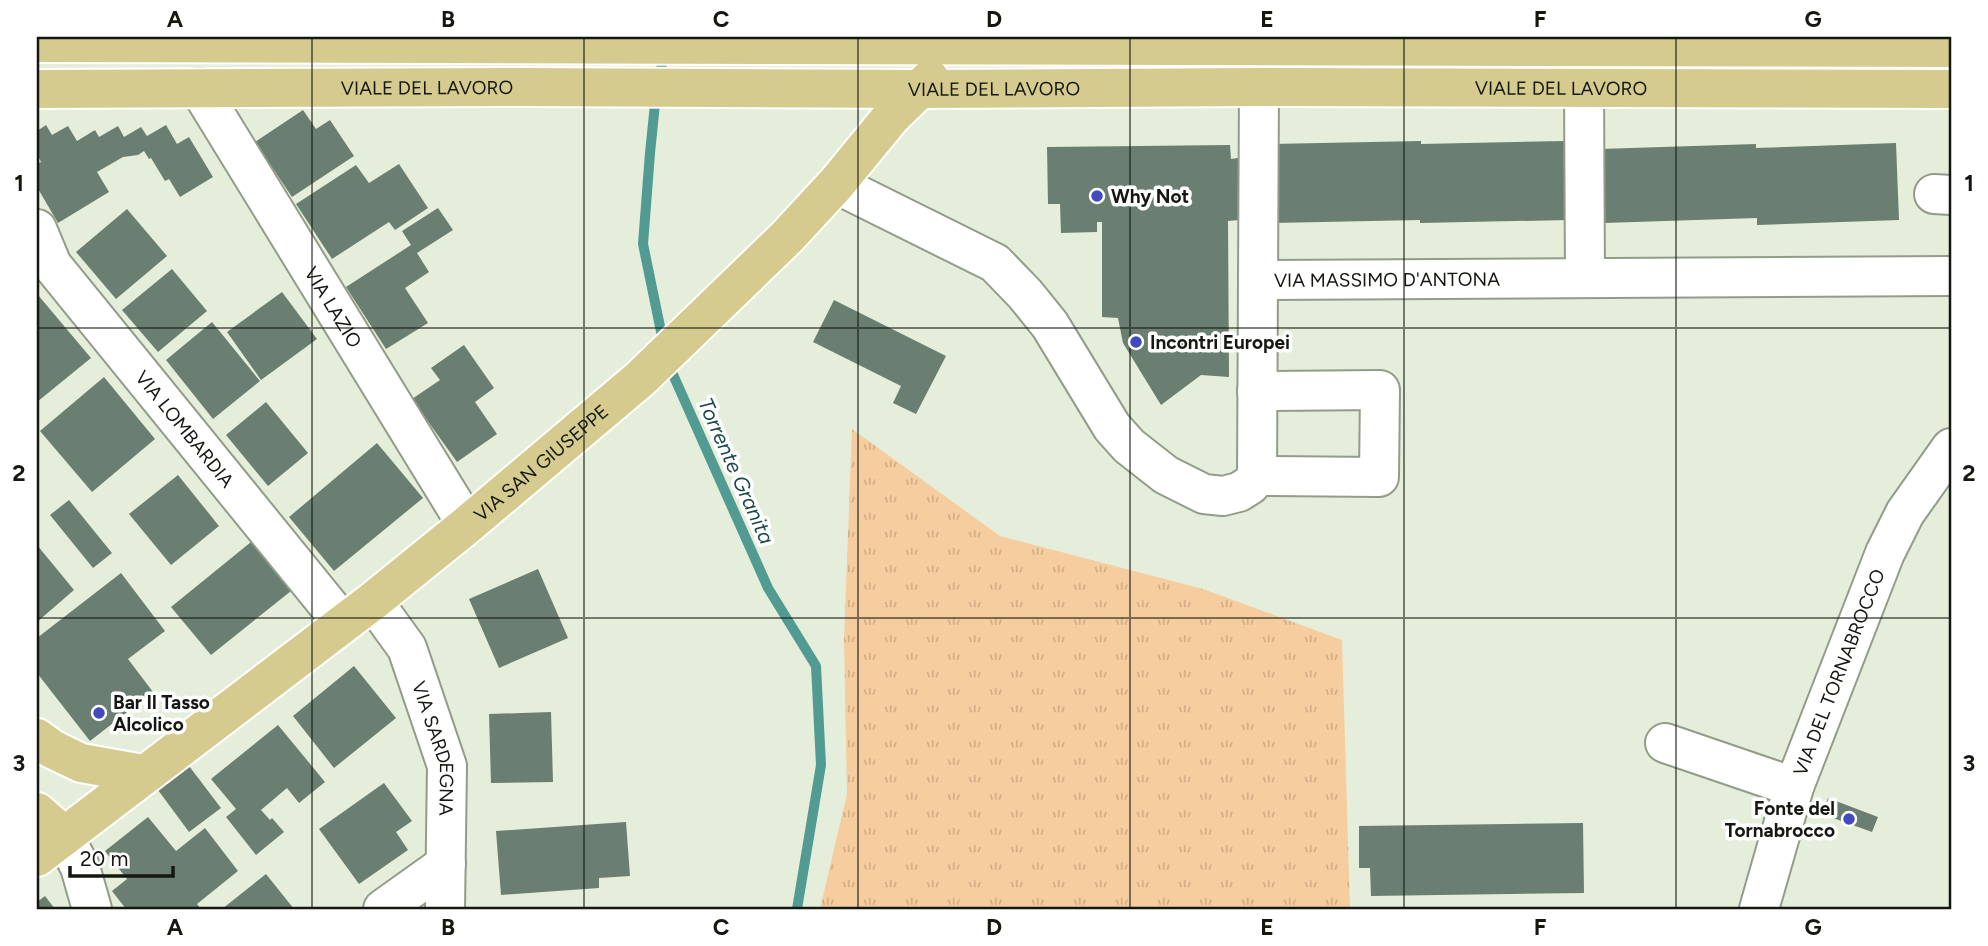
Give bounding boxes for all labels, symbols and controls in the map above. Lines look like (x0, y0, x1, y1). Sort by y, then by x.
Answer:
text: A (167, 5, 184, 33)
text: B (441, 5, 455, 33)
text: C (713, 5, 730, 33)
text: D (986, 5, 1002, 33)
text: E (1260, 5, 1274, 33)
text: F (1534, 5, 1547, 33)
text: G (1804, 5, 1822, 33)
street label: VIALE DEL LAVORO (341, 76, 513, 100)
street label: VIALE DEL LAVORO (908, 77, 1080, 101)
street label: VIALE DEL LAVORO (1475, 77, 1647, 100)
text: 1 (14, 169, 24, 197)
text: 1 (1964, 169, 1974, 197)
place label: Why Not (1111, 185, 1189, 208)
marker: Why Not (1089, 188, 1105, 204)
street label: VIA LAZIO (299, 263, 366, 352)
street label: VIA MASSIMO D'ANTONA (1274, 268, 1500, 292)
place label: Incontri Europei (1150, 331, 1290, 354)
marker: Incontri Europei (1128, 334, 1144, 350)
street label: VIA LOMBARDIA (130, 366, 239, 492)
water label: Torrente Granita (693, 394, 780, 548)
street label: VIA SAN GIUSEPPE (469, 400, 613, 526)
text: 2 (12, 459, 26, 487)
text: 2 (1962, 459, 1976, 487)
street label: VIA DEL TORNABROCCO (1788, 566, 1890, 779)
street label: VIA SARDEGNA (407, 678, 458, 816)
place label: Bar Il Tasso Alcolico (113, 691, 210, 736)
marker: Bar Il Tasso Alcolico (91, 705, 107, 721)
text: 3 (13, 749, 25, 777)
text: 3 (1963, 749, 1975, 777)
place label: Fonte del Tornabrocco (1725, 797, 1835, 842)
marker: Fonte del Tornabrocco (1841, 811, 1857, 827)
scale bar (70, 834, 173, 878)
text: 20 m (80, 846, 128, 871)
text: A (167, 913, 184, 941)
text: B (441, 913, 455, 941)
text: C (713, 913, 730, 941)
text: D (986, 913, 1002, 941)
text: E (1260, 913, 1274, 941)
text: F (1534, 913, 1547, 941)
text: G (1804, 913, 1822, 941)

